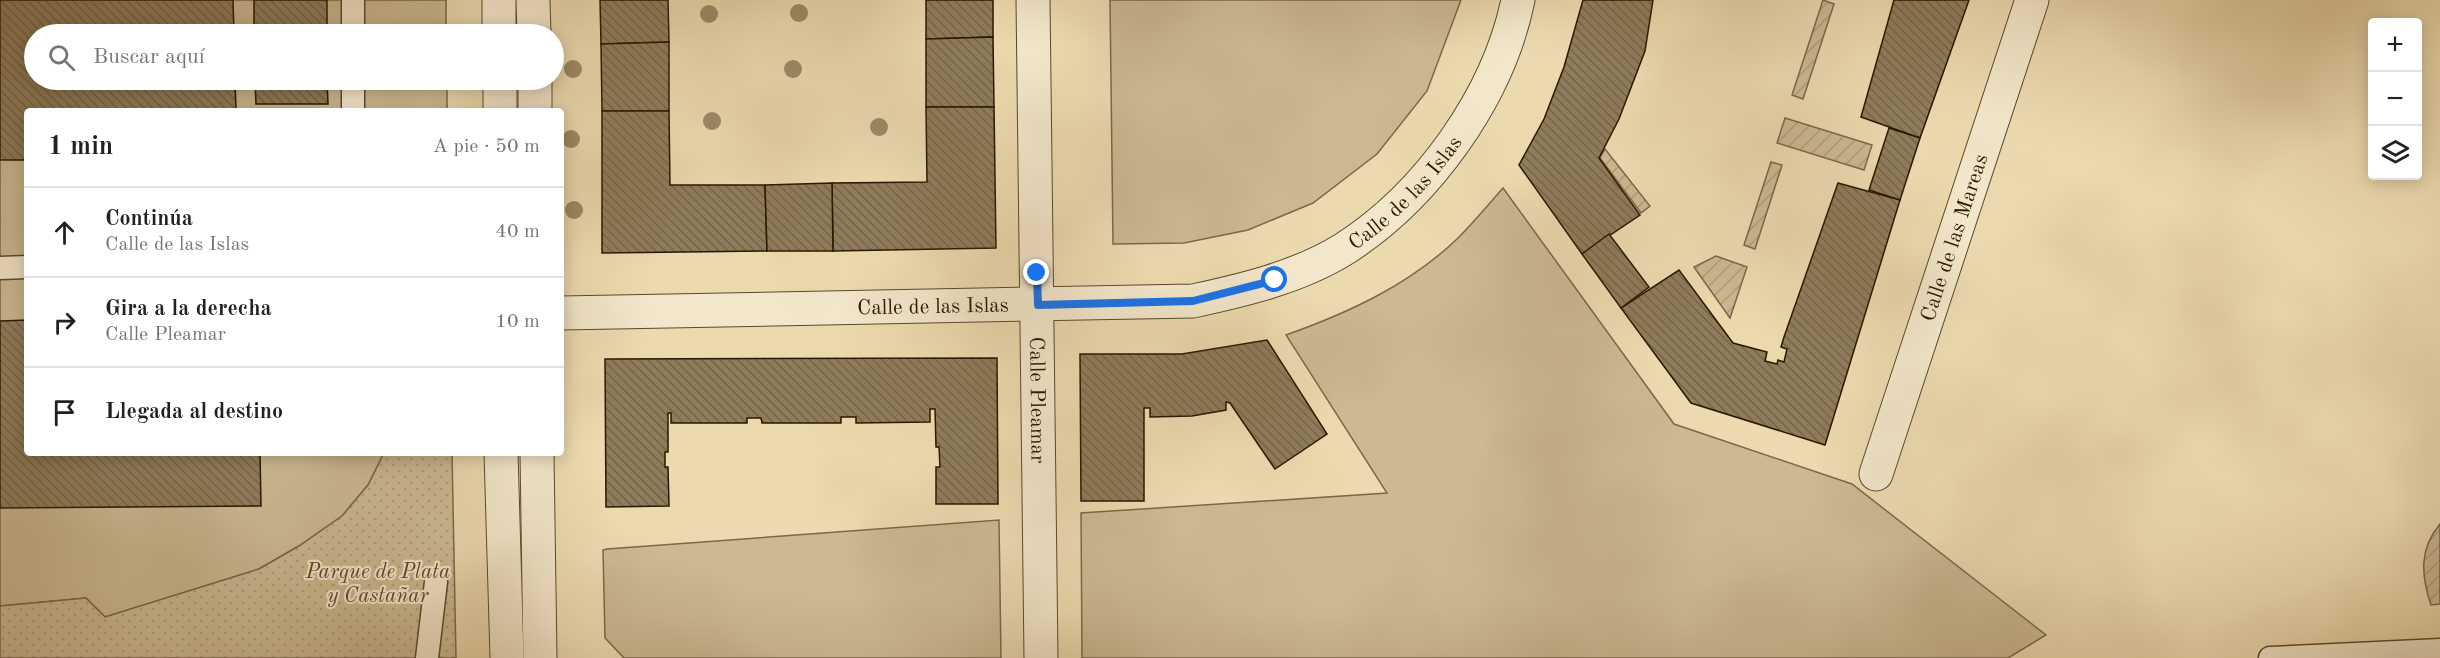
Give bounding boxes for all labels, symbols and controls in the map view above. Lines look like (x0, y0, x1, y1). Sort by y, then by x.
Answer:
map controls (2368, 18, 2422, 180)
button: + (2368, 18, 2422, 72)
search box (24, 24, 564, 90)
icon: search (45, 41, 78, 74)
text: Buscar aquí (93, 46, 205, 68)
button: − (2368, 72, 2422, 126)
button: layers (2368, 126, 2422, 180)
street label: Calle de las Islas (1345, 133, 1467, 255)
text: 1 min (48, 134, 113, 160)
text: A pie · 50 m (433, 137, 540, 157)
street label: Calle de las Mareas (1918, 152, 1993, 324)
text: Continúa (105, 208, 193, 230)
icon: ahead (48, 216, 81, 249)
text: 40 m (495, 222, 540, 242)
text: Calle de las Islas (105, 235, 249, 255)
route end (1023, 259, 1049, 285)
route start (1261, 266, 1287, 292)
street label: Calle de las Islas (857, 296, 1009, 319)
text: Gira a la derecha (105, 298, 272, 320)
icon: right (48, 306, 81, 339)
text: 10 m (495, 312, 540, 332)
text: Calle Pleamar (105, 325, 226, 345)
street label: Calle Pleamar (1025, 336, 1048, 464)
icon: arrive (48, 396, 81, 429)
text: Llegada al destino (105, 401, 283, 423)
park label: Parque de Plata y Castañar (305, 562, 450, 607)

